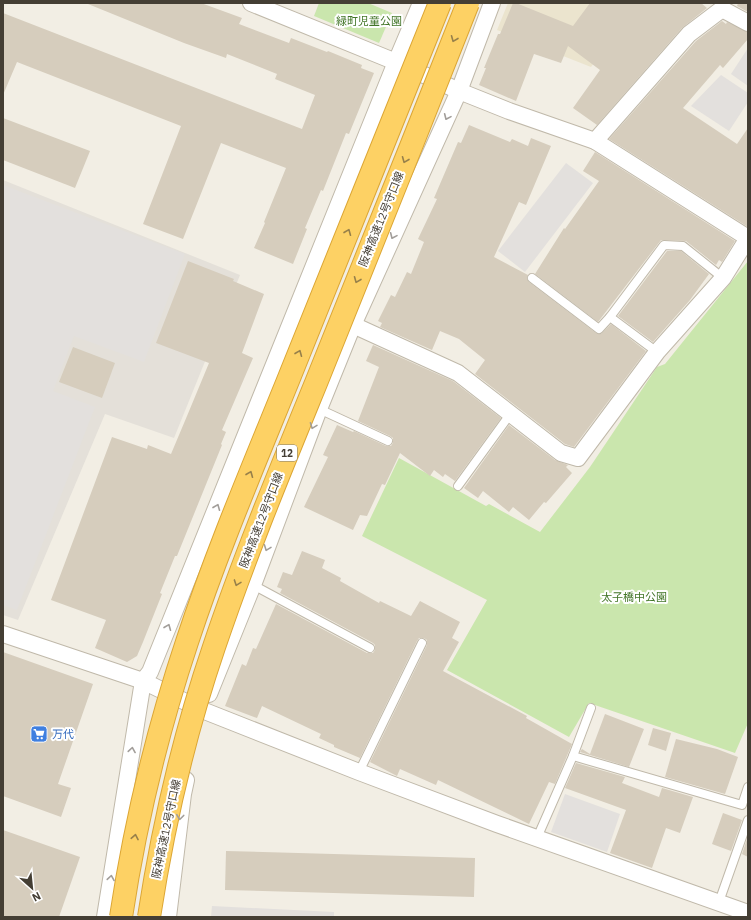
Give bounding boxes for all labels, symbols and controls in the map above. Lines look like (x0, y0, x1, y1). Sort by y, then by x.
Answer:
park label: 緑町児童公園 (336, 14, 402, 28)
one-way arrow (451, 35, 459, 43)
one-way arrow (444, 113, 452, 121)
one-way arrow (402, 156, 410, 163)
street label: 阪神高速12号守口線 (356, 169, 406, 269)
one-way arrow (343, 229, 351, 236)
one-way arrow (390, 232, 398, 239)
one-way arrow (354, 276, 362, 284)
one-way arrow (294, 350, 302, 358)
one-way arrow (309, 422, 317, 429)
road number: 12 (277, 445, 297, 461)
street label: 阪神高速12号守口線 (236, 470, 286, 570)
one-way arrow (246, 470, 254, 477)
one-way arrow (212, 503, 220, 511)
one-way arrow (263, 544, 271, 551)
one-way arrow (233, 580, 241, 587)
park label: 太子橋中公園 (601, 590, 667, 604)
one-way arrow (164, 624, 172, 631)
supermarket icon: 万代 (29, 724, 49, 744)
place label: 万代 (52, 727, 74, 741)
one-way arrow (127, 747, 135, 753)
street label: 阪神高速12号守口線 (149, 778, 183, 880)
one-way arrow (176, 814, 185, 820)
one-way arrow (131, 834, 139, 840)
north arrow (12, 868, 52, 908)
one-way arrow (106, 875, 115, 882)
text: N (30, 889, 43, 905)

